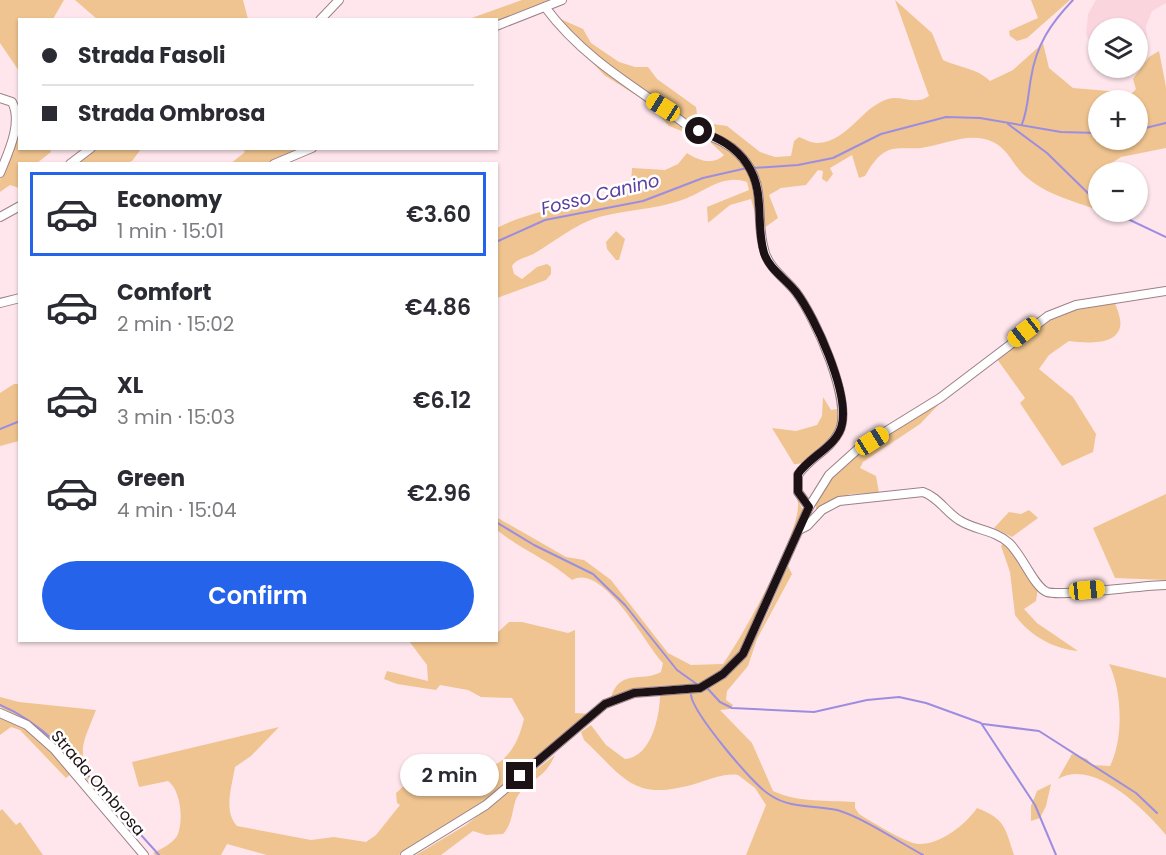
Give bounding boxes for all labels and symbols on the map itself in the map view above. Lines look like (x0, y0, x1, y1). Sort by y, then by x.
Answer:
car (643, 90, 683, 124)
route start (685, 117, 712, 144)
water label: Fosso Canino (538, 167, 662, 221)
car (1004, 314, 1044, 350)
car (852, 424, 892, 458)
car (1068, 579, 1106, 601)
street label: Strada Ombrosa (46, 725, 150, 841)
callout: 2 min (400, 755, 499, 797)
route end (506, 762, 533, 789)

